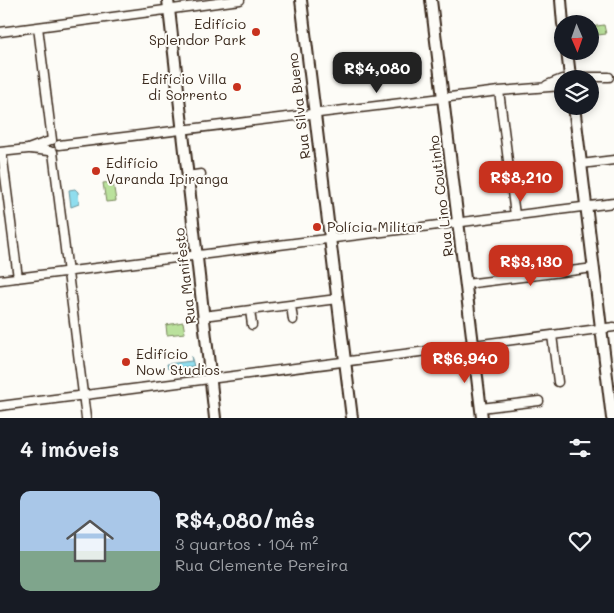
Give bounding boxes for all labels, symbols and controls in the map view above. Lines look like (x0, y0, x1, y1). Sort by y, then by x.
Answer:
place label: Edifício Splendor Park (149, 14, 246, 49)
north arrow (554, 15, 599, 60)
map controls (554, 15, 599, 115)
marker: Edifício Splendor Park (250, 26, 262, 38)
street label: Rua Silva Bueno (283, 52, 314, 160)
pin: R$4,080 (331, 52, 423, 94)
text: R$4,080 (344, 57, 410, 78)
place label: Edifício Villa di Sorrento (142, 69, 227, 104)
button: layers (554, 70, 599, 115)
marker: Edifício Villa di Sorrento (231, 81, 243, 93)
street label: Rua Lino Coutinho (424, 134, 457, 258)
place label: Edifício Varanda Ipiranga (106, 153, 229, 188)
pin: R$8,210 (475, 160, 567, 203)
marker: Edifício Varanda Ipiranga (90, 165, 102, 177)
text: R$8,210 (490, 166, 552, 187)
place label: Polícia Militar (327, 217, 423, 236)
marker: Polícia Militar (311, 221, 323, 233)
street label: Rua Manifesto (169, 227, 200, 325)
pin: R$3,130 (485, 244, 577, 287)
text: R$3,130 (500, 250, 562, 271)
pin: R$6,940 (419, 342, 511, 384)
place label: Edifício Now Studios (136, 344, 220, 379)
text: R$6,940 (432, 347, 498, 368)
marker: Edifício Now Studios (120, 356, 132, 368)
icon: filters (566, 434, 594, 462)
text: 4 imóveis (20, 435, 119, 462)
text: R$4,080/mês (175, 506, 315, 533)
icon: home (60, 511, 120, 571)
icon: heart (566, 527, 594, 555)
text: 3 quartos · 104 m² (175, 533, 318, 554)
text: Rua Clemente Pereira (175, 554, 349, 575)

